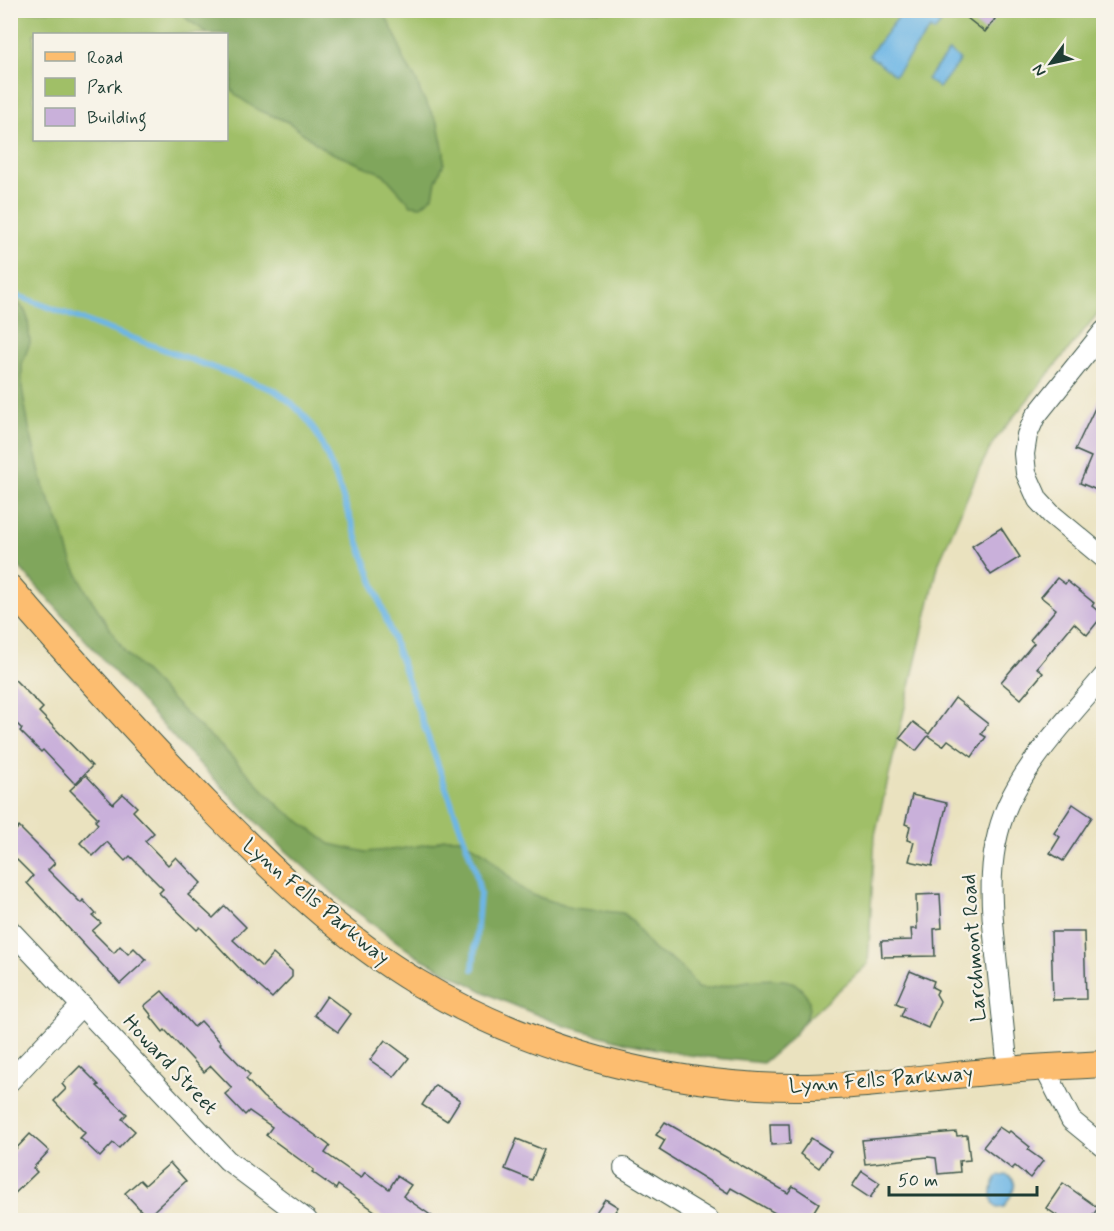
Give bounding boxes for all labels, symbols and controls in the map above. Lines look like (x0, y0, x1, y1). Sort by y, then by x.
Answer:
legend (33, 33, 228, 141)
north arrow (1021, 33, 1081, 93)
text: Road (87, 46, 123, 70)
text: N (1028, 60, 1051, 81)
text: Park (87, 76, 123, 100)
text: Building (87, 106, 147, 132)
street label: Lynn Fells Parkway (236, 832, 396, 972)
street label: Larchmont Road (955, 873, 993, 1023)
street label: Howard Street (116, 1009, 224, 1121)
street label: Lynn Fells Parkway (788, 1060, 974, 1100)
scale bar (889, 1159, 1038, 1197)
text: 50 m (898, 1169, 938, 1193)

